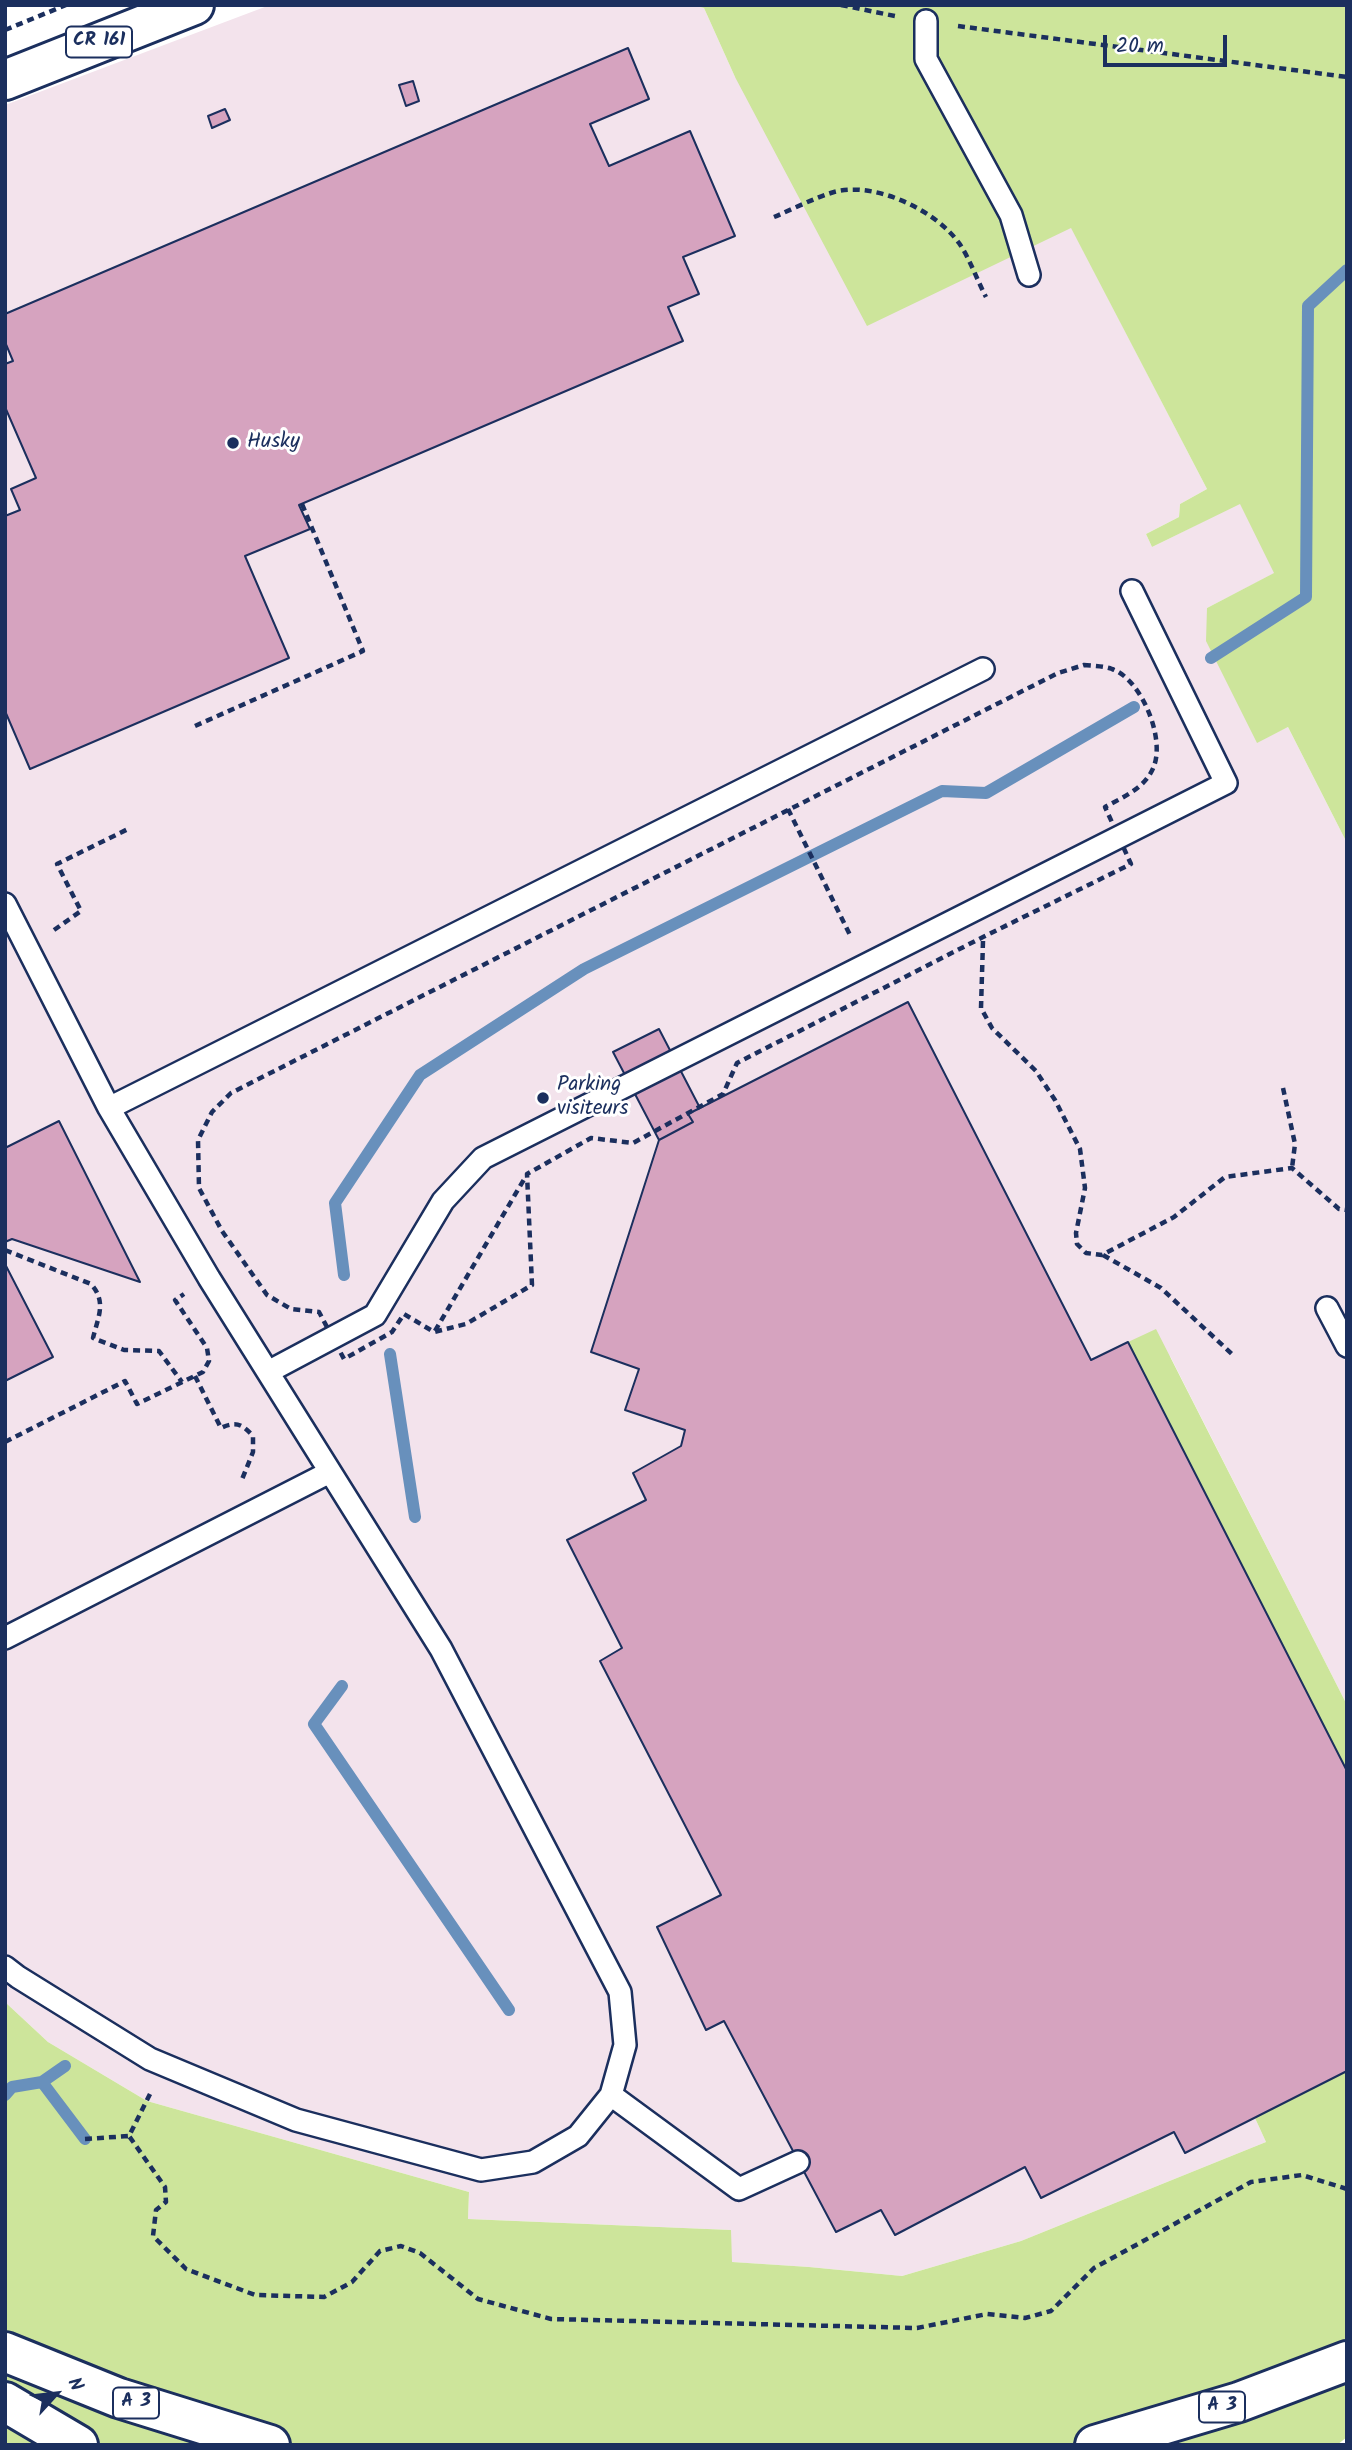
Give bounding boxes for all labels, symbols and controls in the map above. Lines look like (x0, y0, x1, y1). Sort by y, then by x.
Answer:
scale bar (1107, 21, 1231, 65)
road number: CR 161 (66, 26, 132, 58)
text: 20 m (1116, 30, 1164, 63)
place label: Husky (247, 430, 300, 456)
marker: Husky (225, 435, 241, 451)
place label: Parking visiteurs (557, 1073, 628, 1123)
marker: Parking visiteurs (535, 1090, 551, 1106)
north arrow (21, 2359, 91, 2429)
text: N (59, 2372, 91, 2397)
road number: A 3 (113, 2388, 159, 2418)
road number: A 3 (1199, 2392, 1245, 2422)

